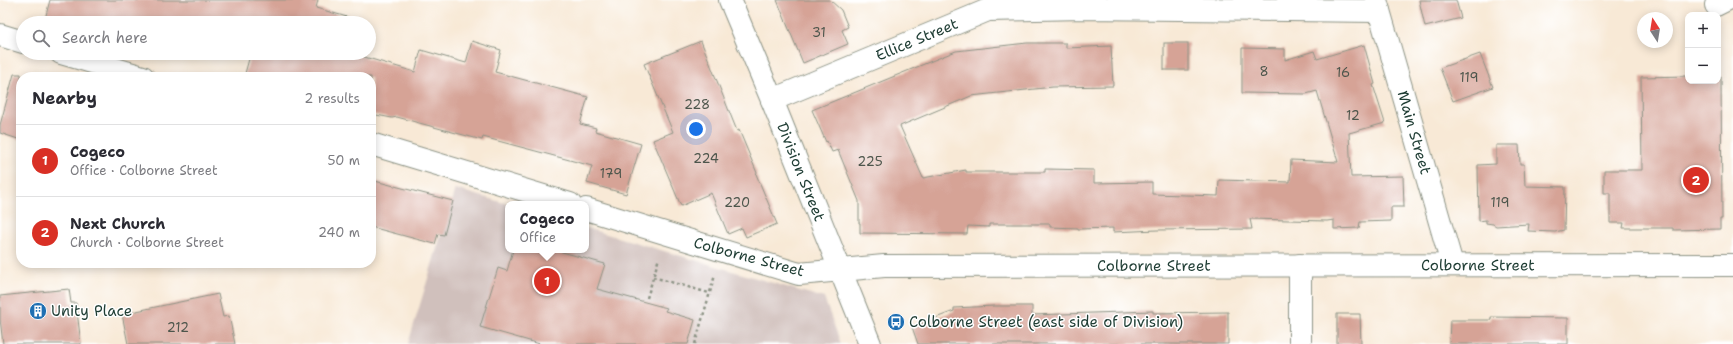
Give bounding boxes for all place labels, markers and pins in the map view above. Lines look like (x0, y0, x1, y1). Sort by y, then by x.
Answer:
pin: 2 (1683, 165, 1709, 195)
pin: 1 (534, 266, 560, 296)
building icon: Unity Place (28, 301, 48, 321)
place label: Unity Place (51, 301, 132, 321)
bus stop icon: Colborne Street (east side of Division) (886, 312, 906, 332)
place label: Colborne Street (east side of Division) (909, 312, 1183, 332)

